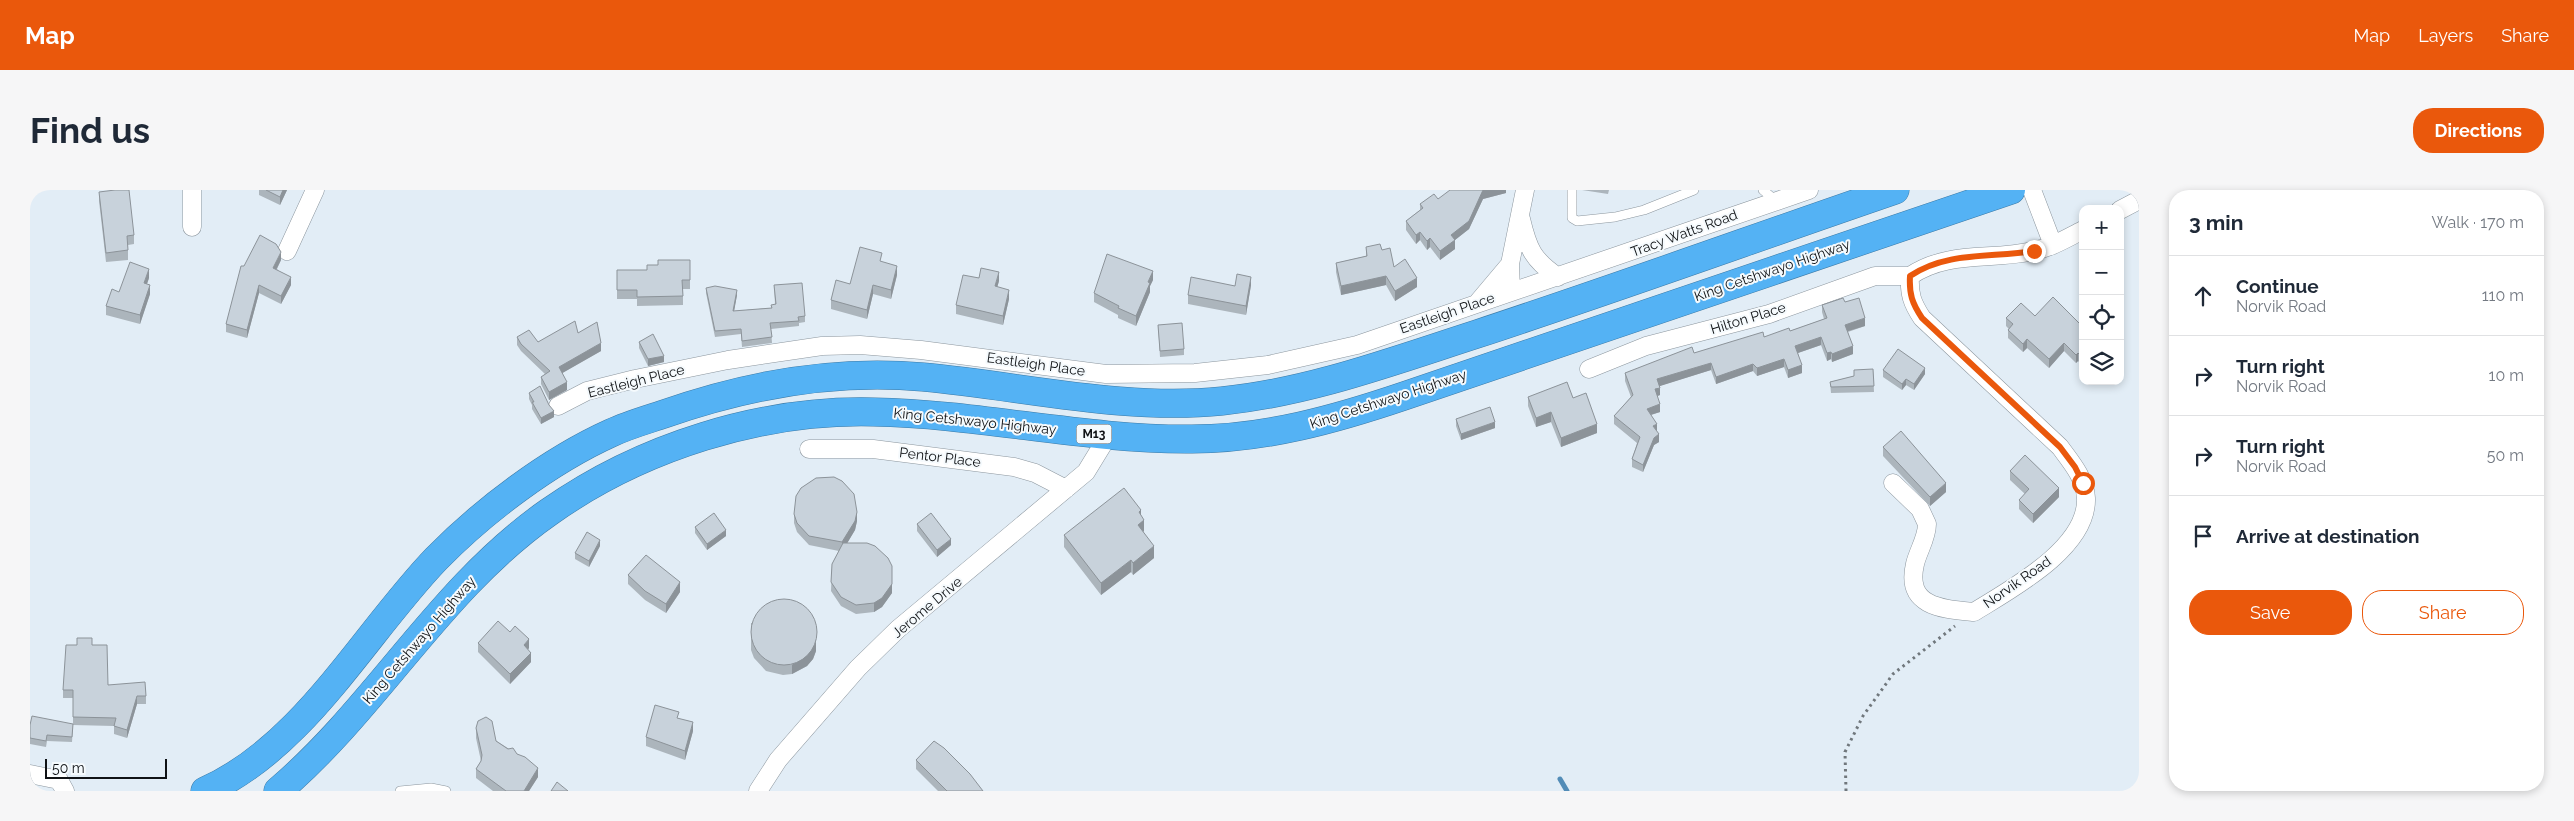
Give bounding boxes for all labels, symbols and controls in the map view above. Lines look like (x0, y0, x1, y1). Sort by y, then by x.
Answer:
text: Map (25, 21, 75, 50)
text: Map (2354, 25, 2390, 46)
text: Layers (2418, 25, 2473, 46)
text: Share (2501, 25, 2549, 46)
button: Directions (2413, 108, 2544, 153)
text: Find us (30, 110, 150, 151)
map controls (2079, 205, 2124, 385)
button: + (2079, 205, 2124, 250)
street label: Tracy Watts Road (1628, 206, 1740, 260)
text: 3 min (2189, 210, 2243, 235)
text: Walk · 170 m (2432, 213, 2524, 232)
street label: King Cetshwayo Highway (1692, 236, 1852, 304)
route end (2023, 240, 2046, 263)
button: − (2079, 250, 2124, 295)
text: Continue (2236, 275, 2319, 297)
icon: ahead (2189, 282, 2217, 310)
text: 110 m (2482, 286, 2524, 305)
street label: Eastleigh Place (1398, 289, 1496, 337)
button: locate (2079, 295, 2124, 340)
text: Norvik Road (2236, 297, 2326, 316)
street label: Hilton Place (1708, 299, 1788, 337)
button: layers (2079, 340, 2124, 385)
street label: Eastleigh Place (986, 349, 1086, 379)
text: Turn right (2236, 355, 2325, 377)
street label: Eastleigh Place (586, 361, 686, 401)
icon: right (2189, 362, 2217, 390)
street label: King Cetshwayo Highway (1308, 366, 1469, 432)
text: 10 m (2489, 366, 2524, 385)
text: Norvik Road (2236, 377, 2326, 396)
street label: King Cetshwayo Highway (893, 404, 1058, 438)
road number: M13 (1076, 424, 1112, 443)
text: Turn right (2236, 435, 2325, 457)
icon: right (2189, 442, 2217, 470)
street label: Pentor Place (898, 444, 982, 470)
text: 50 m (2487, 446, 2524, 465)
text: Norvik Road (2236, 457, 2326, 476)
route start (2072, 472, 2095, 495)
icon: arrive (2189, 522, 2217, 550)
text: Arrive at destination (2236, 525, 2420, 547)
street label: Norvik Road (1980, 553, 2054, 611)
street label: King Cetshwayo Highway (359, 573, 479, 707)
street label: Jerome Drive (889, 573, 965, 641)
button: Save (2189, 590, 2352, 635)
button: Share (2362, 590, 2524, 635)
scale bar (45, 756, 168, 779)
text: 50 m (52, 760, 85, 776)

